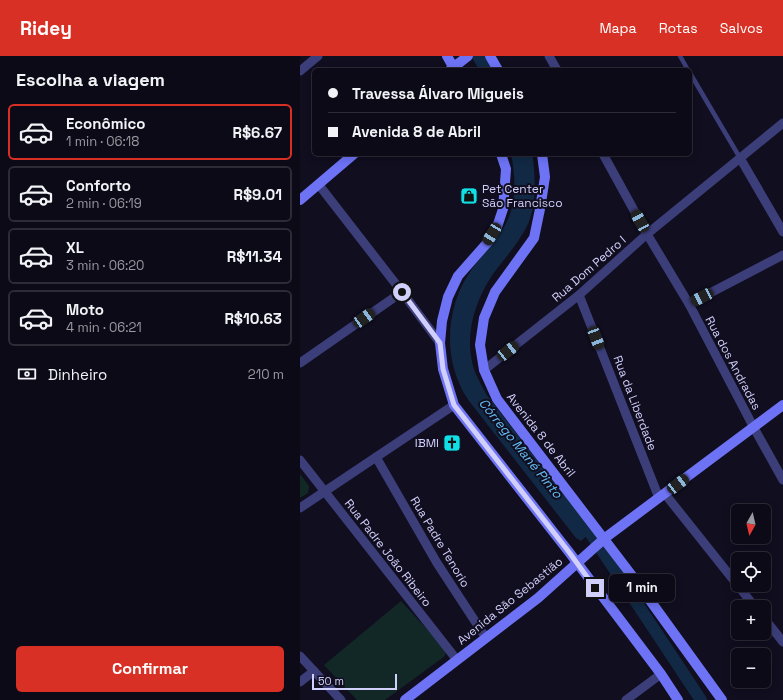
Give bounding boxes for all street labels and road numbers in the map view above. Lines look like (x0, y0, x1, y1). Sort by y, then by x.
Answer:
street label: Rua Dom Pedro I (549, 232, 629, 306)
street label: Rua dos Andradas (702, 313, 764, 413)
street label: Rua da Liberdade (610, 353, 660, 453)
street label: Avenida 8 de Abril (503, 390, 579, 480)
street label: Rua Padre Tenorio (407, 494, 473, 590)
street label: Rua Padre João Ribeiro (341, 496, 435, 610)
street label: Avenida São Sebastião (454, 554, 566, 648)

